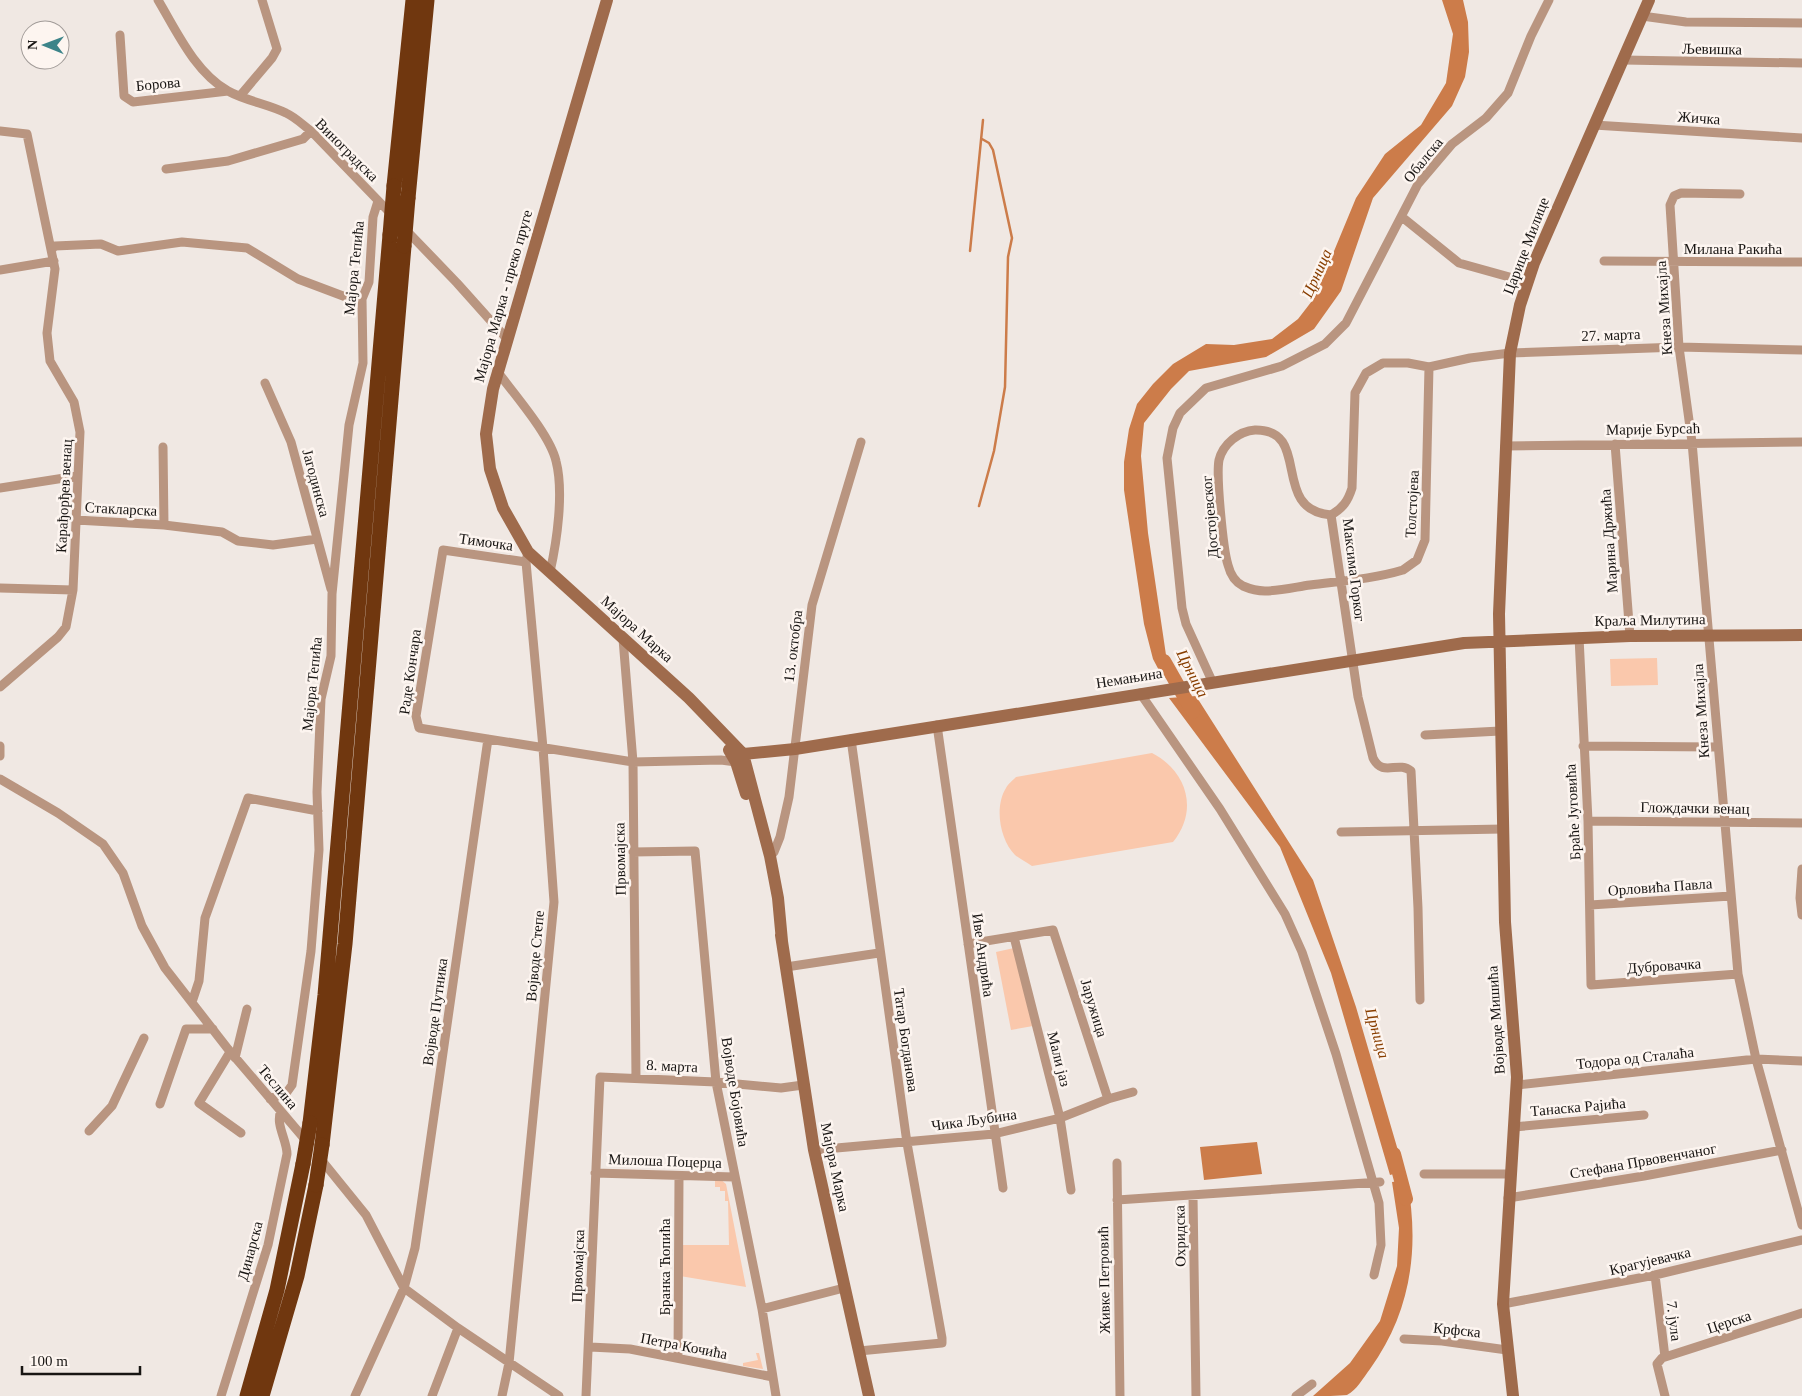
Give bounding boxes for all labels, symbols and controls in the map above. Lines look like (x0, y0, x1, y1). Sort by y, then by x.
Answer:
north arrow (20, 20, 70, 70)
text: N (25, 40, 40, 50)
street label: Љевишка (1682, 40, 1743, 58)
street label: Борова (135, 74, 181, 94)
street label: Жичка (1677, 109, 1721, 127)
street label: Виноградска (312, 115, 382, 185)
street label: Обалска (1400, 134, 1446, 186)
street label: Царице Милице (1500, 195, 1552, 297)
street label: Мајора Марка - преко пруге (471, 208, 535, 384)
street label: Мајора Тепића (341, 220, 367, 316)
street label: Милана Ракића (1684, 241, 1783, 257)
water label: Црница (1298, 246, 1336, 302)
street label: Кнеза Михајла (1653, 260, 1675, 356)
street label: 27. марта (1581, 326, 1641, 344)
street label: Марије Бурсаћ (1606, 420, 1701, 438)
street label: Карађорђев венац (53, 439, 75, 553)
street label: Јагодинска (299, 447, 333, 519)
street label: Толстојева (1402, 469, 1422, 538)
street label: Достојевског (1198, 475, 1222, 559)
street label: Марина Држића (1597, 488, 1621, 594)
street label: Стакларска (84, 499, 158, 519)
street label: Максима Горког (1340, 517, 1368, 623)
street label: Тимочка (458, 530, 515, 554)
street label: Мајора Марка (598, 593, 676, 666)
street label: 13. октобра (781, 609, 805, 683)
street label: Краља Милутина (1594, 611, 1706, 629)
street label: Раде Кончара (396, 628, 424, 716)
street label: Мајора Тепића (299, 636, 325, 732)
water label: Црница (1172, 645, 1212, 701)
street label: Кнеза Михајла (1690, 663, 1712, 759)
street label: Немањина (1095, 665, 1164, 691)
street label: Браће Југовића (1562, 763, 1584, 861)
street label: Глождачки венац (1640, 799, 1750, 817)
street label: Првомајска (611, 822, 629, 896)
street label: Орловића Павла (1607, 875, 1713, 899)
street label: Војводе Степе (523, 909, 547, 1002)
street label: Иве Андрића (969, 912, 997, 998)
street label: Дубровачка (1626, 955, 1702, 977)
street label: Војводе Путника (420, 957, 451, 1067)
street label: Војводе Мишића (1484, 965, 1508, 1075)
street label: Јаружица (1078, 977, 1111, 1039)
street label: Татар Богданова (891, 987, 921, 1093)
water label: Црница (1361, 1005, 1393, 1061)
street label: Мали јаз (1044, 1030, 1074, 1088)
street label: Војводе Бојовића (718, 1036, 752, 1148)
street label: Тодора од Сталаћа (1575, 1044, 1695, 1072)
street label: 8. марта (646, 1057, 699, 1075)
street label: Теслина (255, 1062, 301, 1113)
street label: Танаска Рајића (1530, 1095, 1627, 1119)
street label: Чика Љубина (930, 1106, 1018, 1134)
street label: Мајора Марка (818, 1121, 852, 1213)
street label: Стефана Првовенчаног (1569, 1140, 1717, 1182)
street label: Милоша Поцерца (608, 1151, 722, 1171)
street label: Охридска (1171, 1205, 1189, 1267)
street label: Бранка Ћопића (657, 1218, 673, 1316)
street label: Динарска (234, 1219, 266, 1282)
street label: Живке Петровић (1095, 1226, 1113, 1334)
street label: Првомајска (569, 1229, 587, 1303)
street label: Крагујевачка (1608, 1244, 1692, 1278)
street label: 7. јула (1664, 1300, 1684, 1342)
street label: Церска (1705, 1307, 1753, 1337)
street label: Крфска (1432, 1320, 1482, 1340)
street label: Петра Кочића (639, 1330, 729, 1362)
scale bar (22, 1344, 140, 1376)
text: 100 m (30, 1353, 68, 1369)

